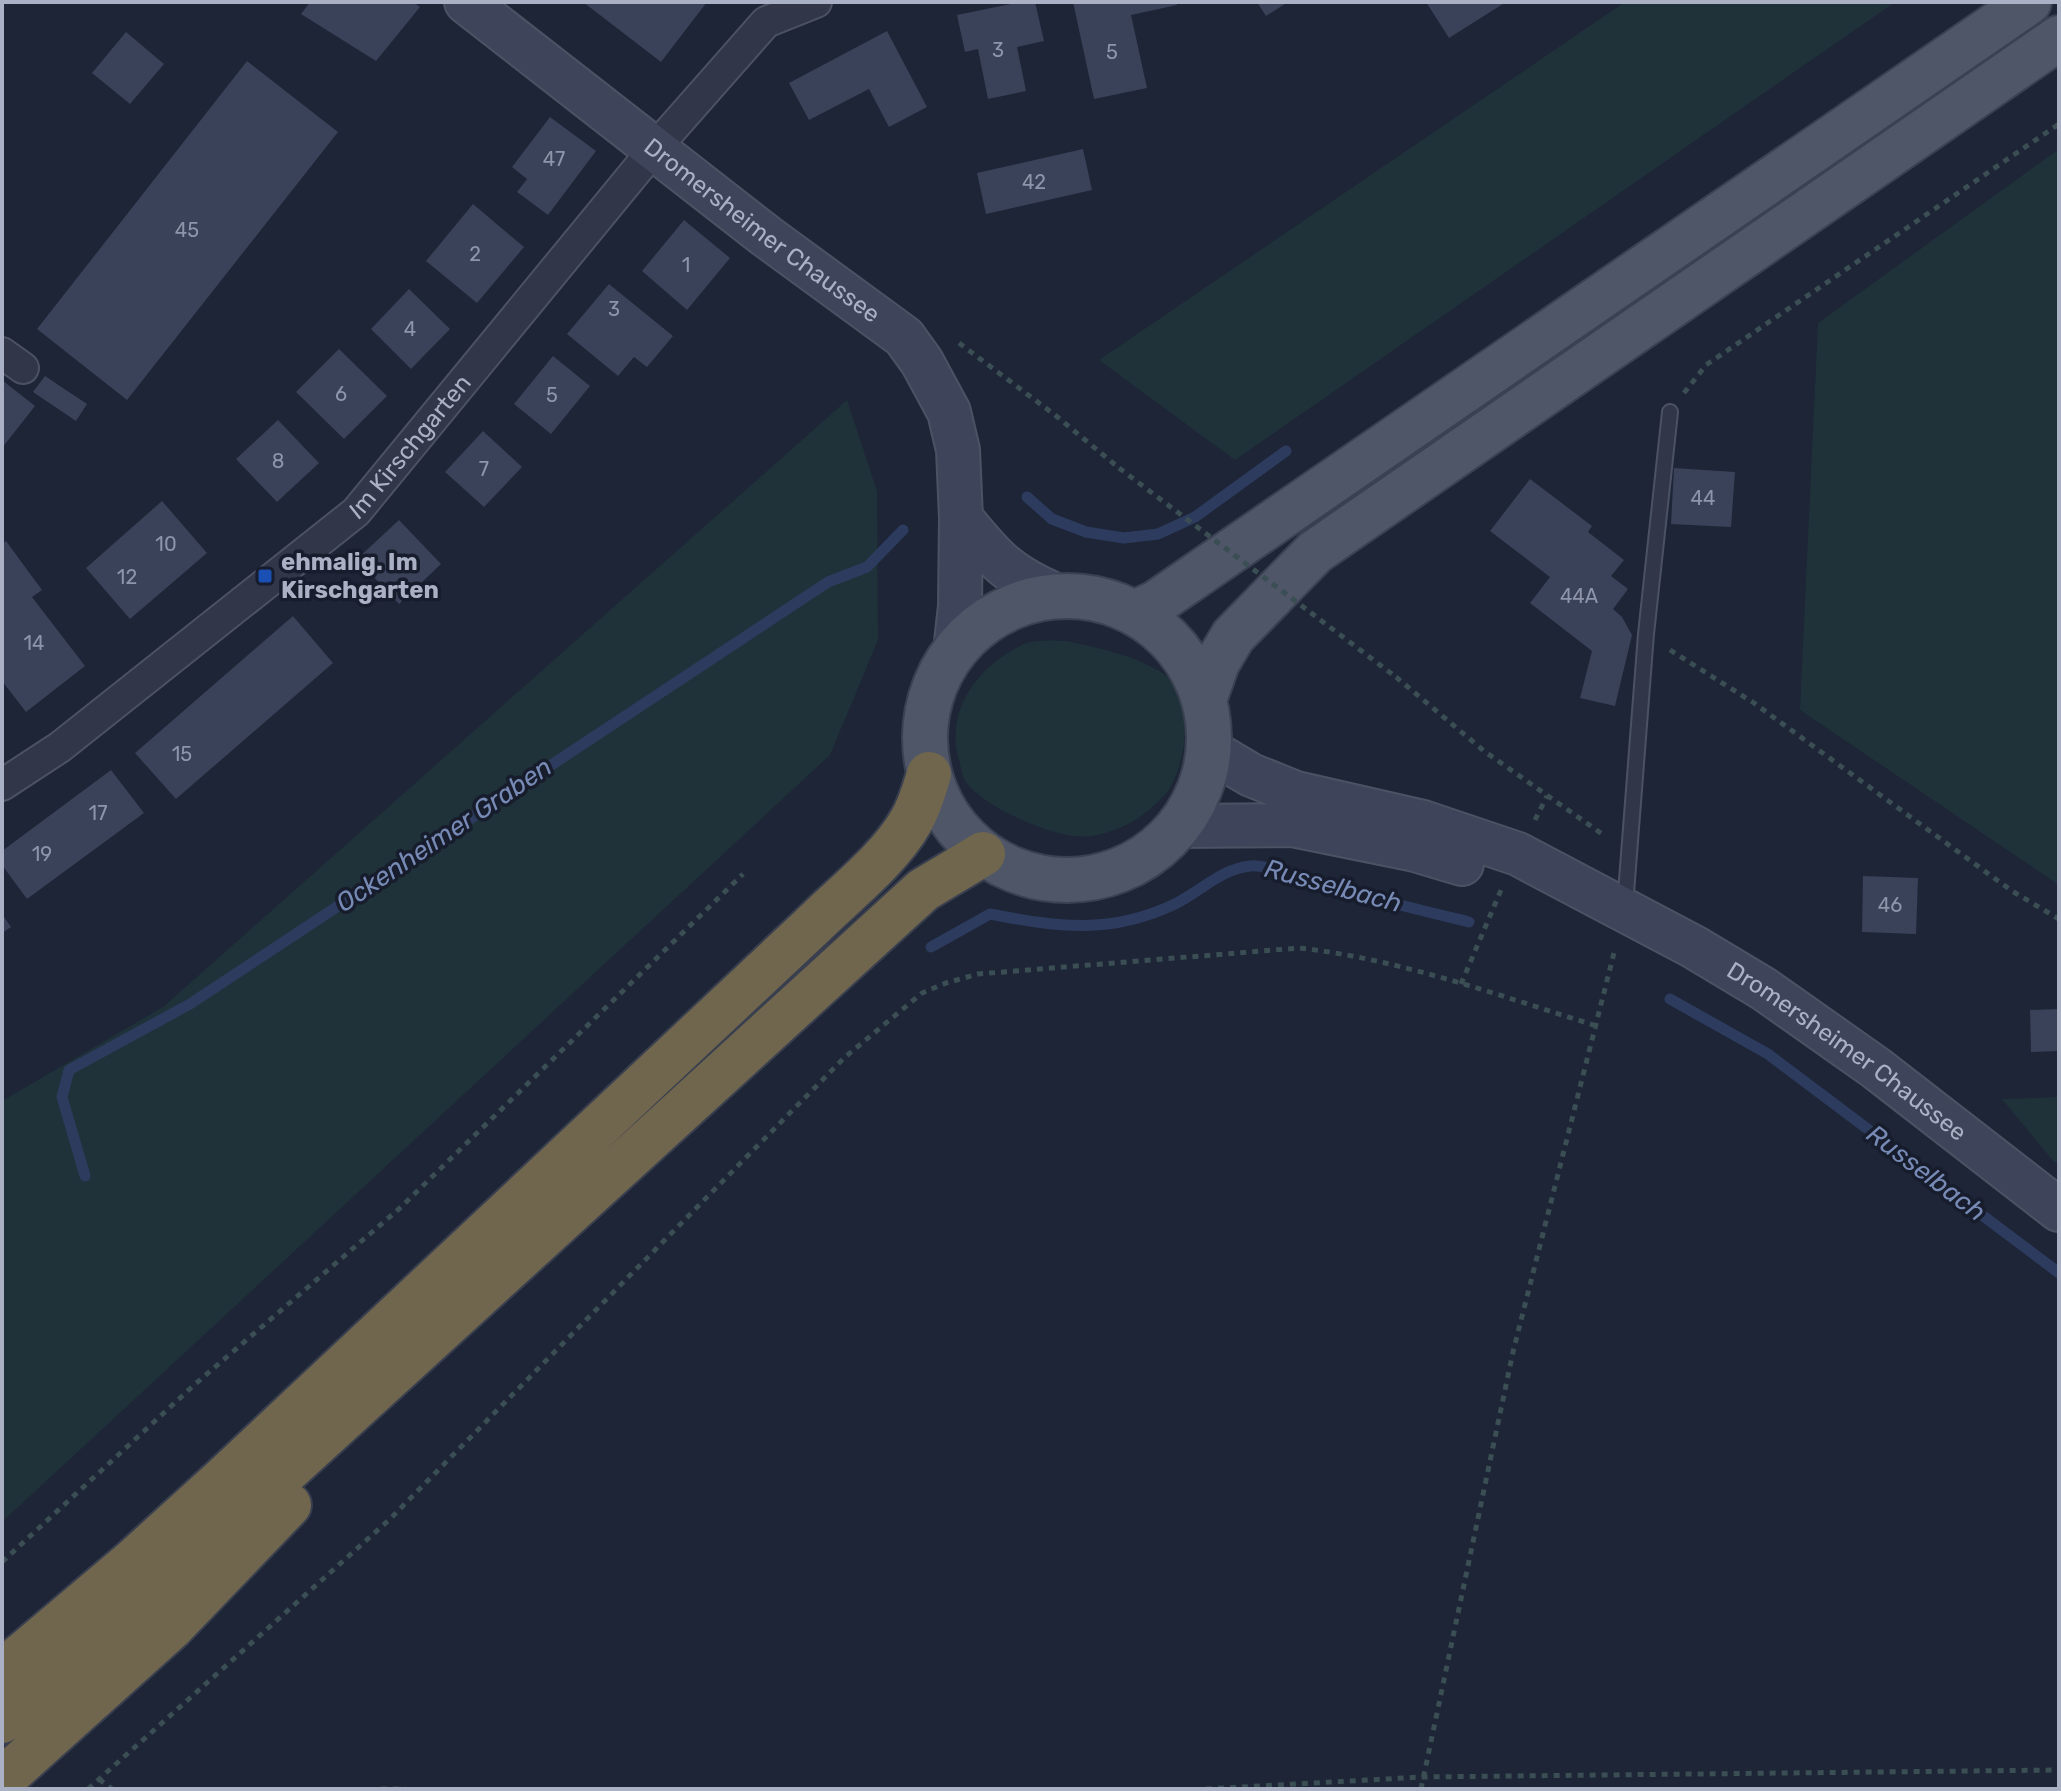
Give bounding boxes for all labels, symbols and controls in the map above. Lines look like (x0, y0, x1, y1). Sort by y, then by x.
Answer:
house number: 3 (992, 38, 1004, 62)
house number: 5 (1106, 40, 1118, 64)
street label: Dromersheimer Chaussee (639, 132, 885, 329)
house number: 47 (543, 147, 565, 171)
house number: 42 (1022, 170, 1046, 194)
house number: 45 (175, 218, 199, 242)
house number: 2 (469, 242, 481, 266)
house number: 1 (682, 253, 690, 277)
house number: 3 (608, 297, 620, 321)
house number: 4 (404, 317, 416, 341)
street label: Im Kirschgarten (344, 369, 477, 525)
house number: 6 (335, 382, 347, 406)
house number: 5 (546, 383, 558, 407)
house number: 8 (272, 449, 284, 473)
house number: 7 (479, 457, 489, 481)
house number: 44 (1691, 486, 1715, 510)
house number: 10 (155, 532, 177, 556)
place label: ehmalig. Im Kirschgarten (281, 548, 439, 604)
house number: 12 (117, 565, 137, 589)
marker: ehmalig. Im Kirschgarten (256, 567, 274, 585)
house number: 44A (1560, 584, 1598, 608)
house number: 14 (24, 631, 44, 655)
house number: 15 (172, 742, 192, 766)
water label: Ockenheimer Graben (330, 751, 558, 919)
house number: 17 (89, 801, 107, 825)
house number: 19 (32, 842, 52, 866)
water label: Russelbach (1261, 853, 1405, 919)
house number: 46 (1878, 893, 1902, 917)
street label: Dromersheimer Chaussee (1722, 956, 1972, 1147)
water label: Russelbach (1860, 1118, 1992, 1228)

